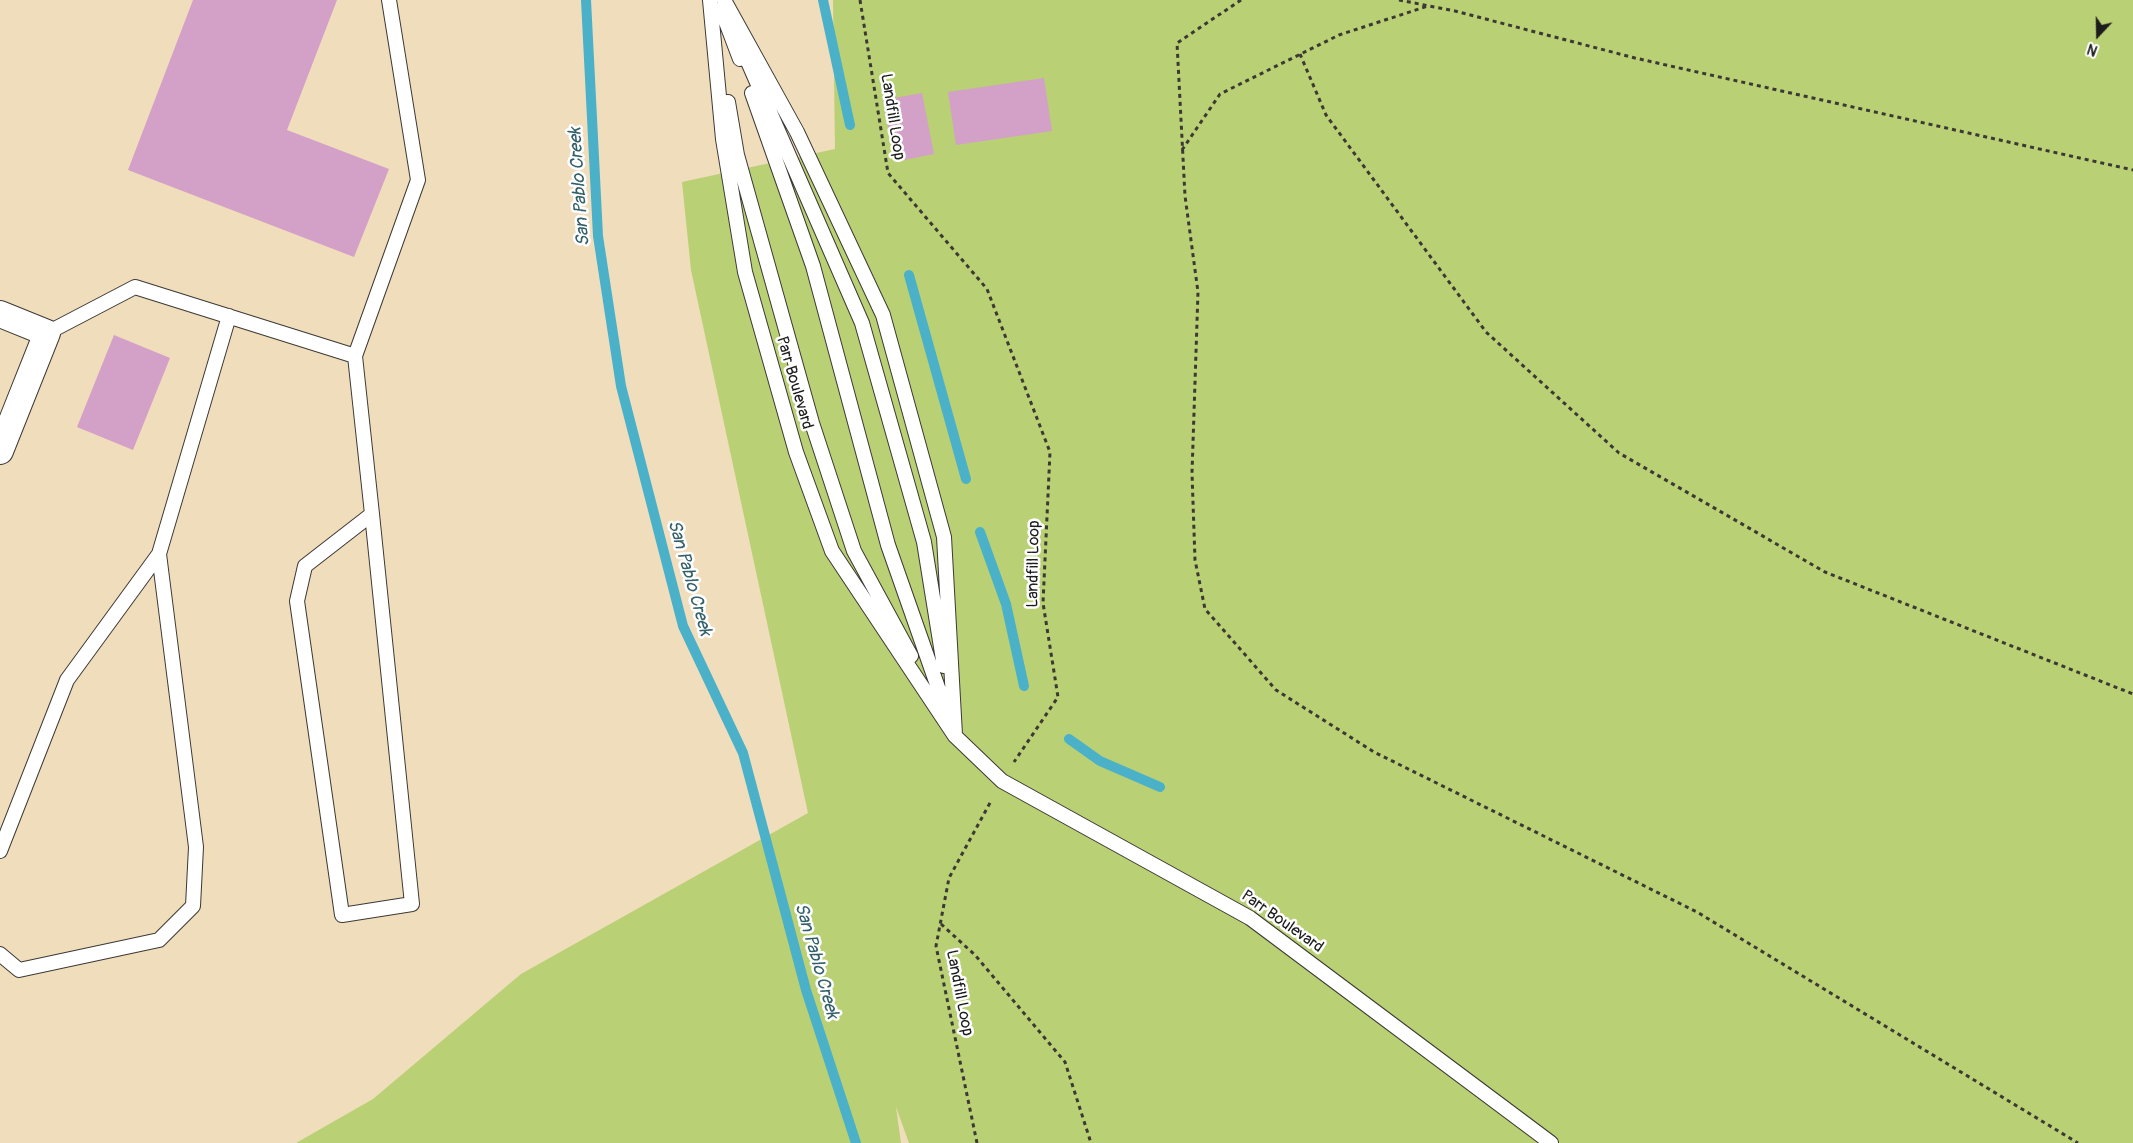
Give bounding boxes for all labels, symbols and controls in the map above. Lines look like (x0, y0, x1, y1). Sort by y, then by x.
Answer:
north arrow (2073, 10, 2123, 60)
text: N (2085, 40, 2100, 59)
street label: Landfill Loop (876, 72, 908, 162)
water label: San Pablo Creek (565, 127, 595, 247)
street label: Parr Boulevard (772, 334, 816, 432)
water label: San Pablo Creek (662, 518, 716, 638)
street label: Landfill Loop (1024, 520, 1044, 608)
street label: Parr Boulevard (1237, 887, 1327, 957)
water label: San Pablo Creek (789, 901, 843, 1021)
street label: Landfill Loop (941, 948, 977, 1038)

